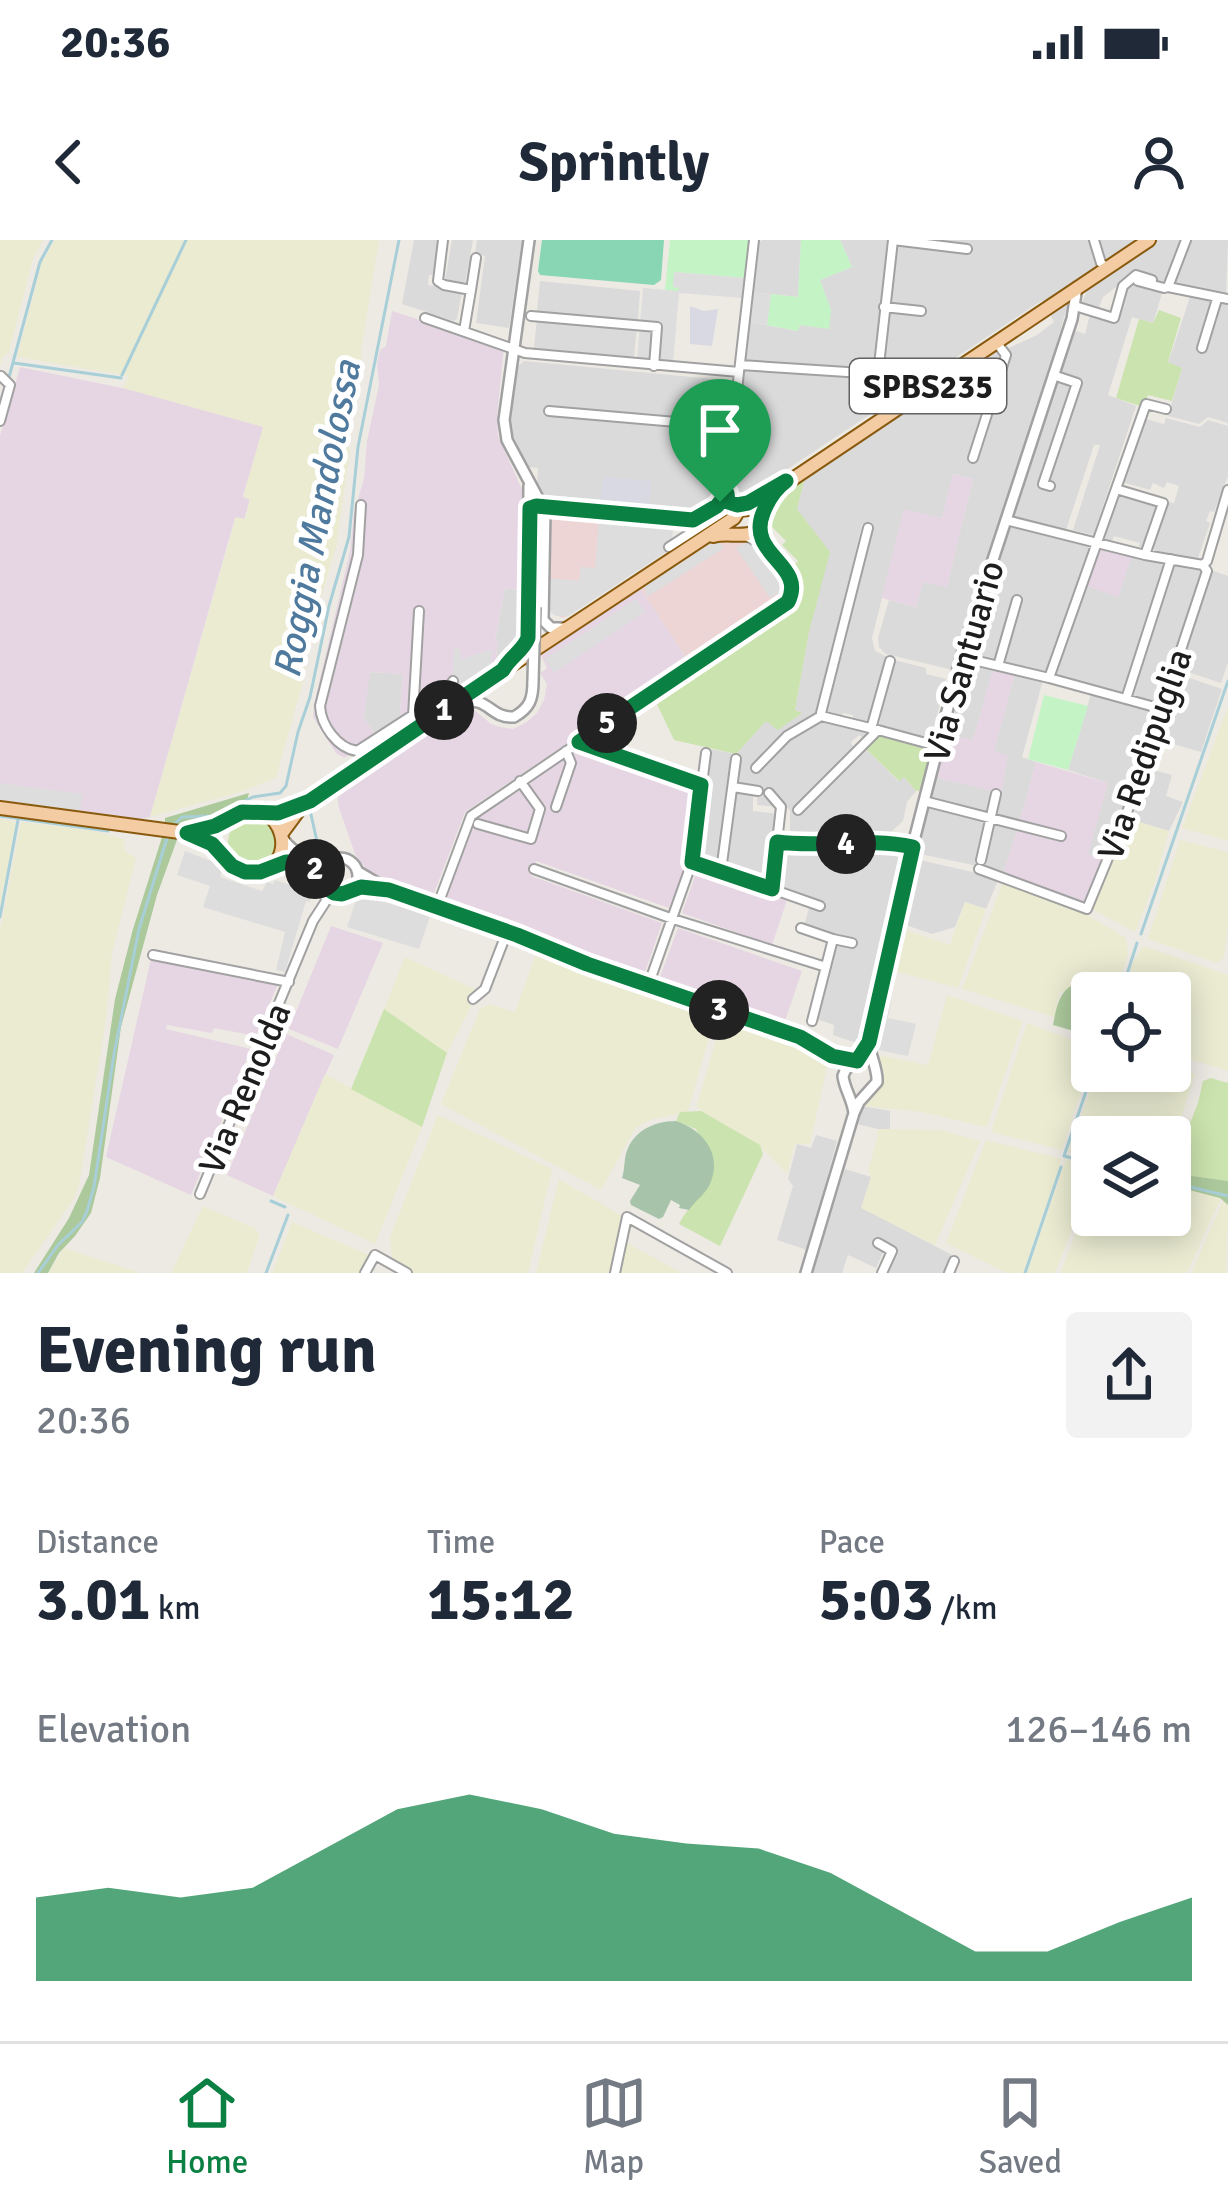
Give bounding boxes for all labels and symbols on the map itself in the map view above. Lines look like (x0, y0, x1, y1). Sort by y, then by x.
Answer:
water label: Roggia Mandolossa (263, 355, 371, 682)
road number: SPBS235 (850, 359, 1006, 413)
pin (669, 379, 771, 502)
street label: Via Santuario (914, 556, 1015, 767)
street label: Via Redipuglia (1088, 643, 1203, 866)
pin: 1 (414, 680, 474, 740)
pin: 5 (577, 693, 637, 753)
pin: 4 (816, 814, 876, 874)
pin: 2 (285, 839, 345, 899)
pin: 3 (689, 980, 749, 1040)
street label: Via Renolda (189, 996, 302, 1181)

